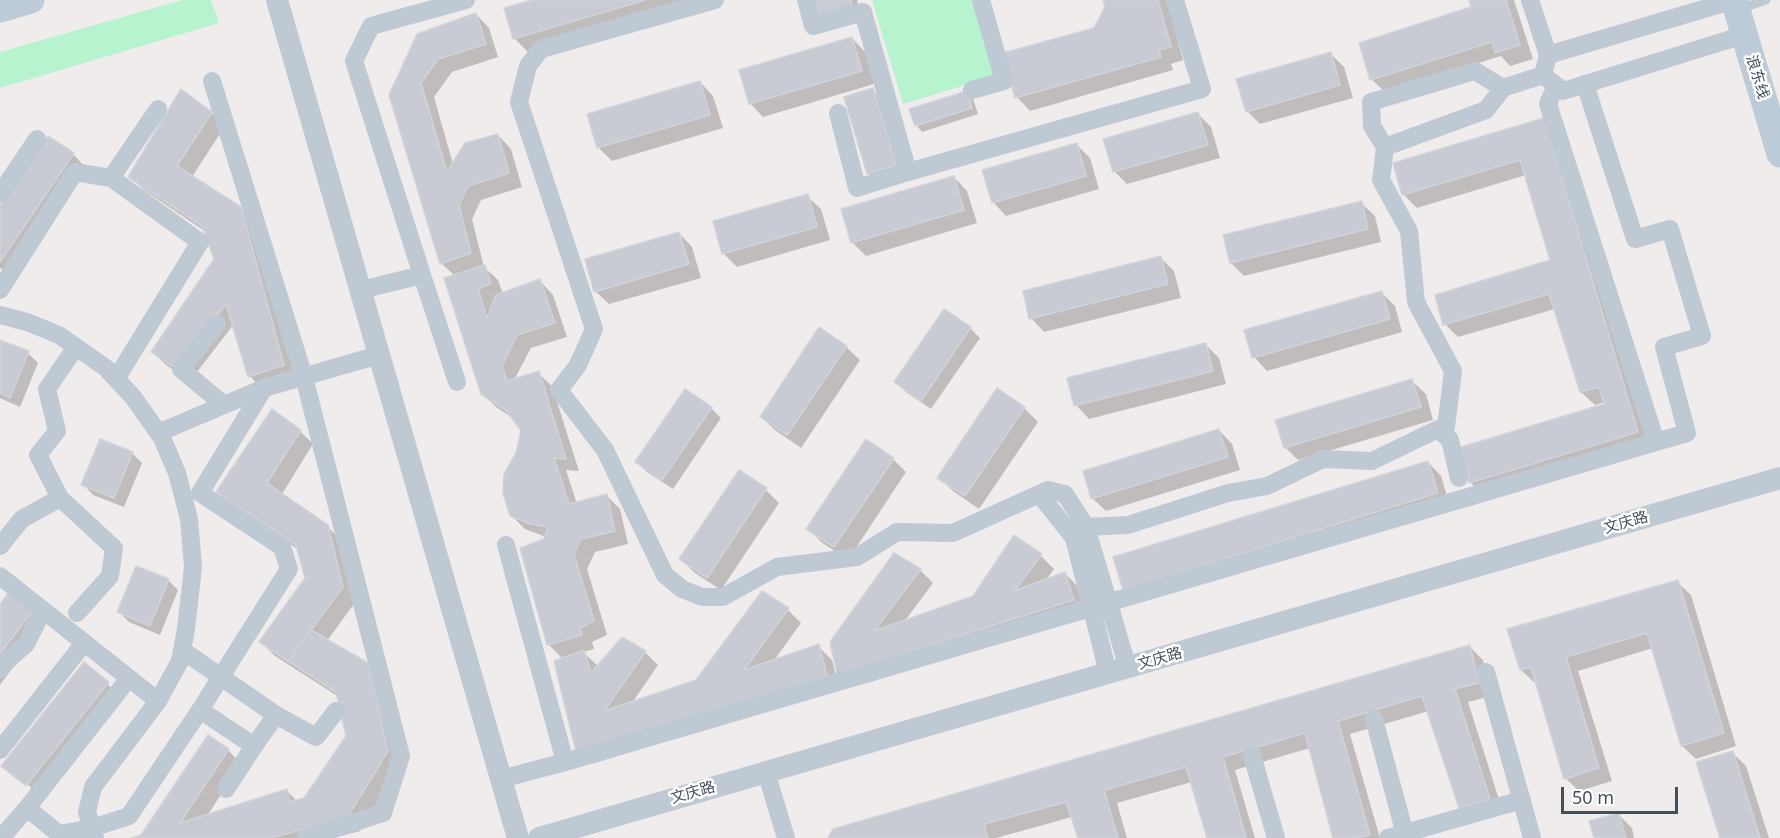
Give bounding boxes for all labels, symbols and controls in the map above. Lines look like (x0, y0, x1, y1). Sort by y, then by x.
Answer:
street label: 浪东线 (1742, 53, 1772, 101)
street label: 文庆路 (1602, 508, 1650, 538)
street label: 文庆路 (1136, 644, 1184, 674)
scale bar (1564, 775, 1681, 813)
street label: 文庆路 (669, 778, 717, 808)
text: 50 m (1572, 785, 1614, 809)

